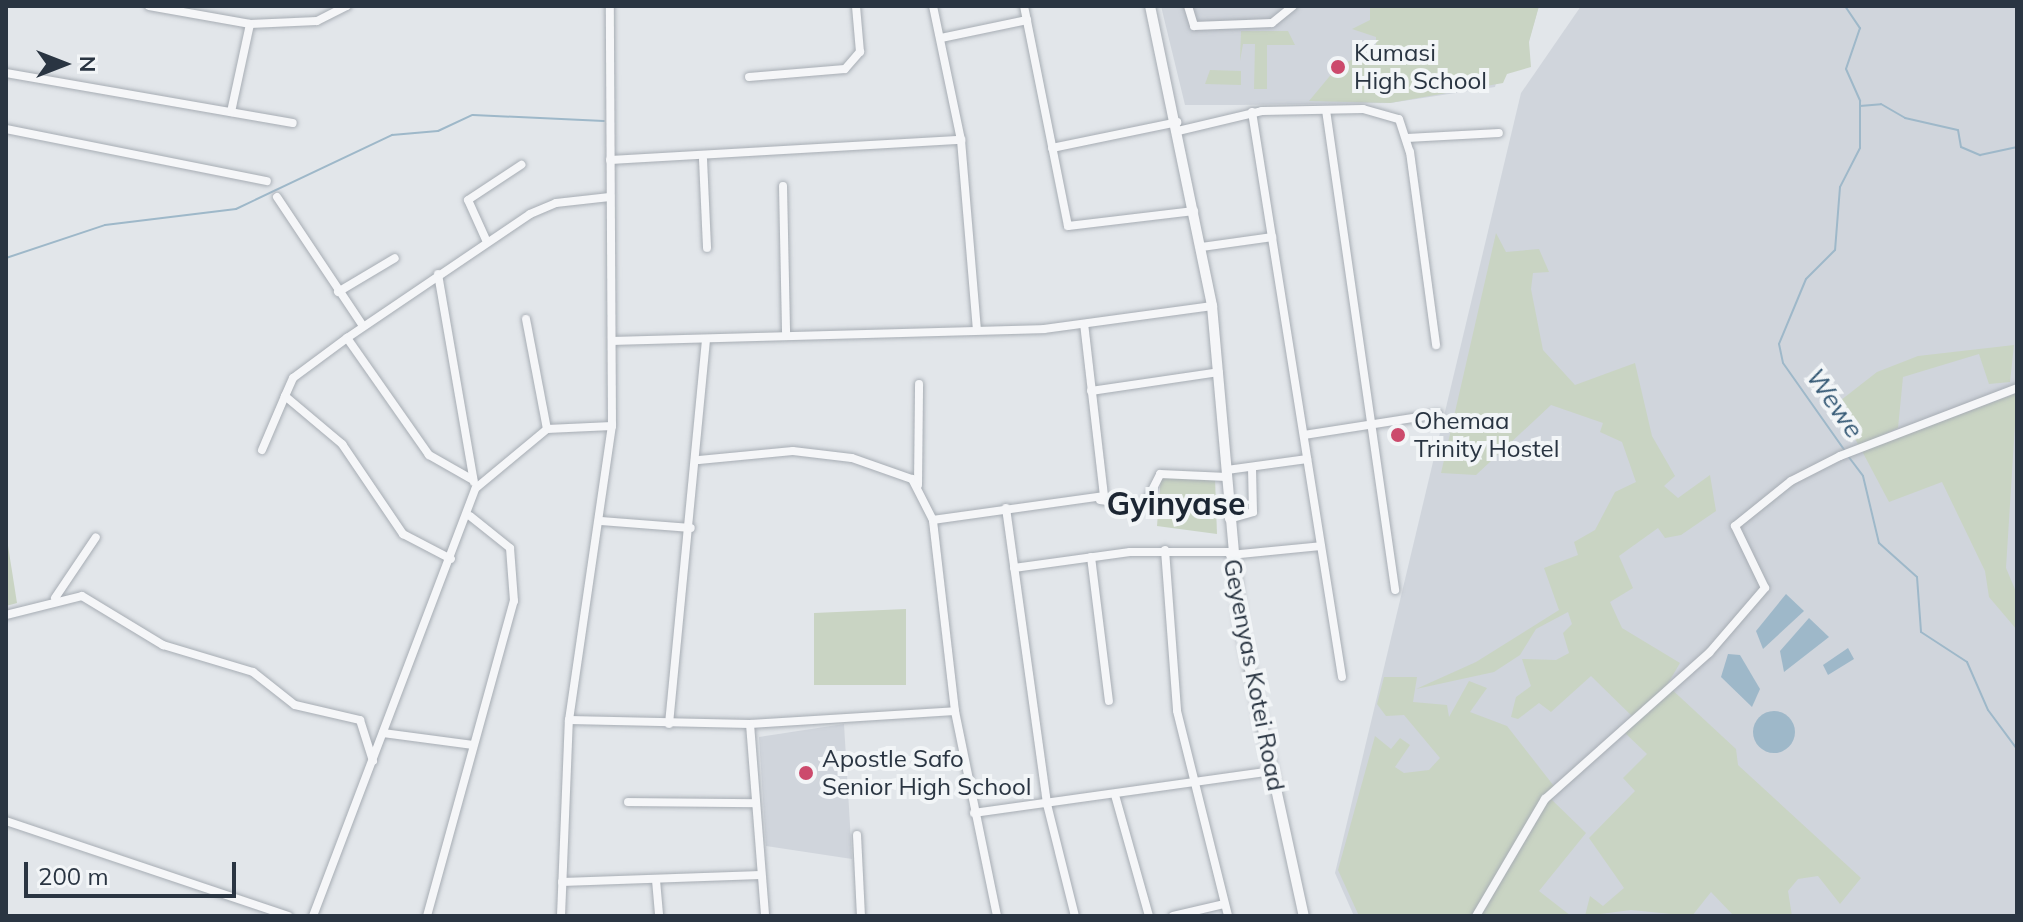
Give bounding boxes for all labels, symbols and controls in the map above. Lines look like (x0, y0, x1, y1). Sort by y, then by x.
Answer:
north arrow (24, 24, 104, 104)
place label: Kumasi High School (1354, 39, 1487, 95)
text: N (74, 56, 102, 72)
marker: Kumasi High School (1329, 58, 1347, 76)
water label: Wewe (1800, 362, 1870, 444)
place label: Ohemaa Trinity Hostel (1414, 407, 1559, 463)
marker: Ohemaa Trinity Hostel (1389, 426, 1407, 444)
district label: Gyinyase (1106, 484, 1246, 522)
street label: Geyenyas Kotei Road (1217, 557, 1291, 793)
place label: Apostle Safo Senior High School (822, 745, 1031, 801)
marker: Apostle Safo Senior High School (797, 764, 815, 782)
scale bar (28, 846, 240, 896)
text: 200 m (38, 861, 109, 891)

